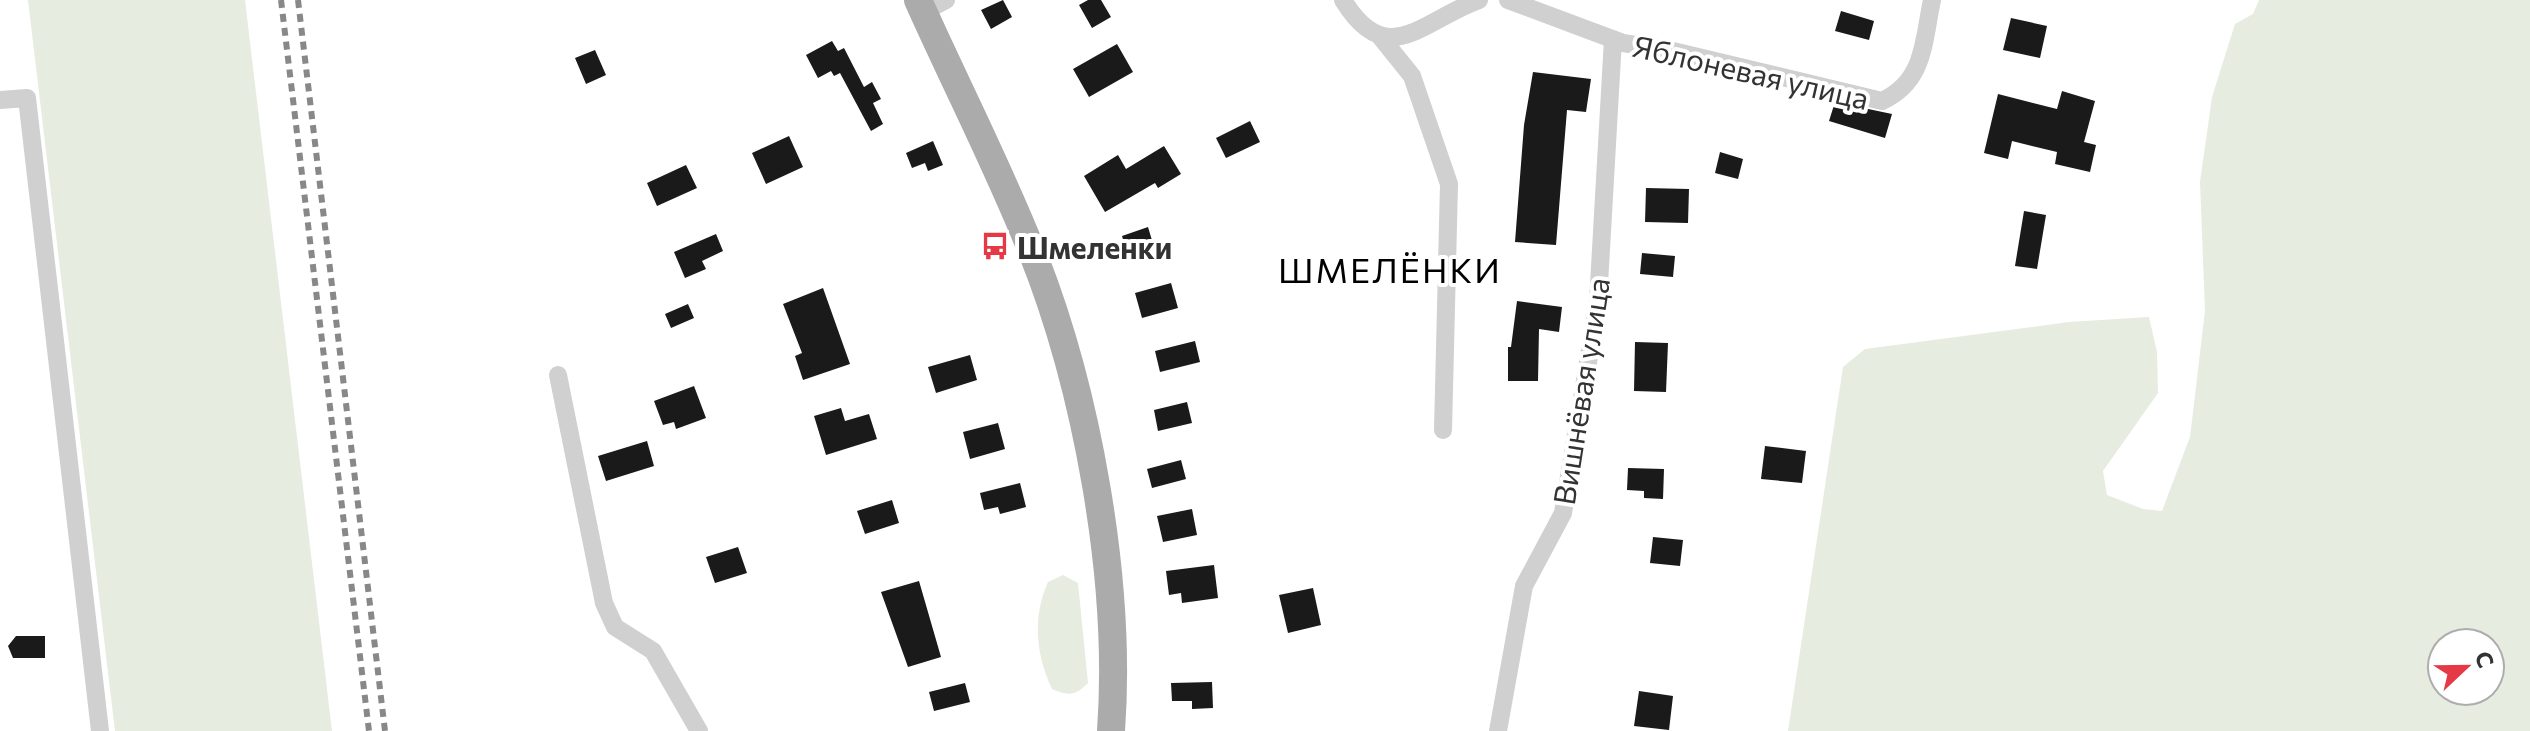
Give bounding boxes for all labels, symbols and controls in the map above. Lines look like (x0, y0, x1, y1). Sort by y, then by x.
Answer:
street label: Яблоневая улица (1629, 26, 1873, 116)
place label: Шмеленки (1017, 228, 1172, 265)
bus stop icon: Шмеленки (980, 231, 1010, 261)
district label: ШМЕЛЁНКИ (1278, 248, 1502, 290)
street label: Вишнёвая улица (1544, 275, 1616, 507)
north arrow (2426, 627, 2506, 707)
text: С (2470, 647, 2500, 671)

